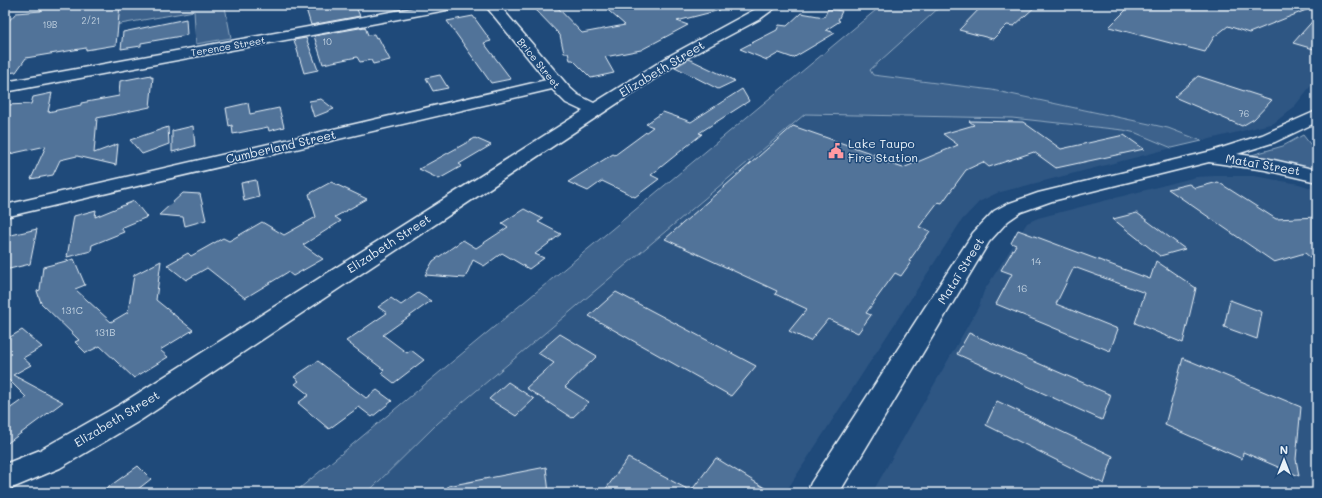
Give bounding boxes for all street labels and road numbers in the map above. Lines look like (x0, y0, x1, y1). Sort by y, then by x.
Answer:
street label: Terence Street (190, 33, 266, 59)
street label: Brice Street (514, 35, 564, 91)
street label: Elizabeth Street (616, 36, 707, 100)
street label: Cumberland Street (224, 126, 337, 166)
street label: Mataī Street (1225, 150, 1302, 178)
street label: Elizabeth Street (343, 210, 433, 276)
street label: Mataī Street (933, 234, 987, 307)
street label: Elizabeth Street (71, 386, 162, 450)

